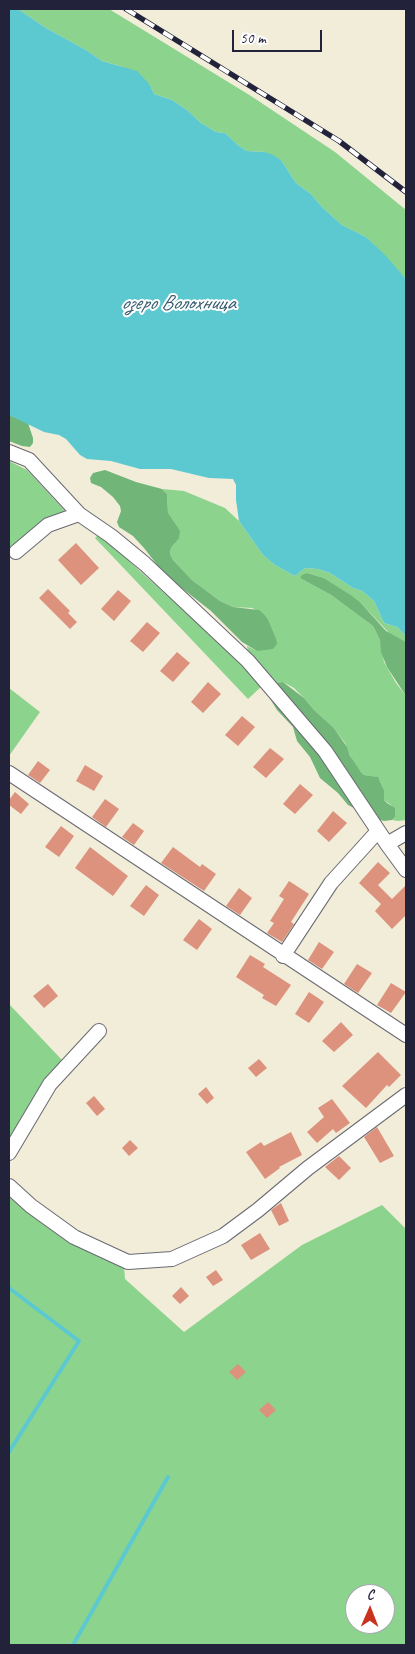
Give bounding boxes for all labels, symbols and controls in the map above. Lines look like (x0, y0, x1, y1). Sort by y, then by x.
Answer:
scale bar (235, 20, 325, 52)
text: 50 m (240, 29, 266, 48)
water label: озеро Волохница (121, 290, 235, 316)
north arrow (345, 1584, 395, 1634)
text: С (367, 1586, 374, 1603)

